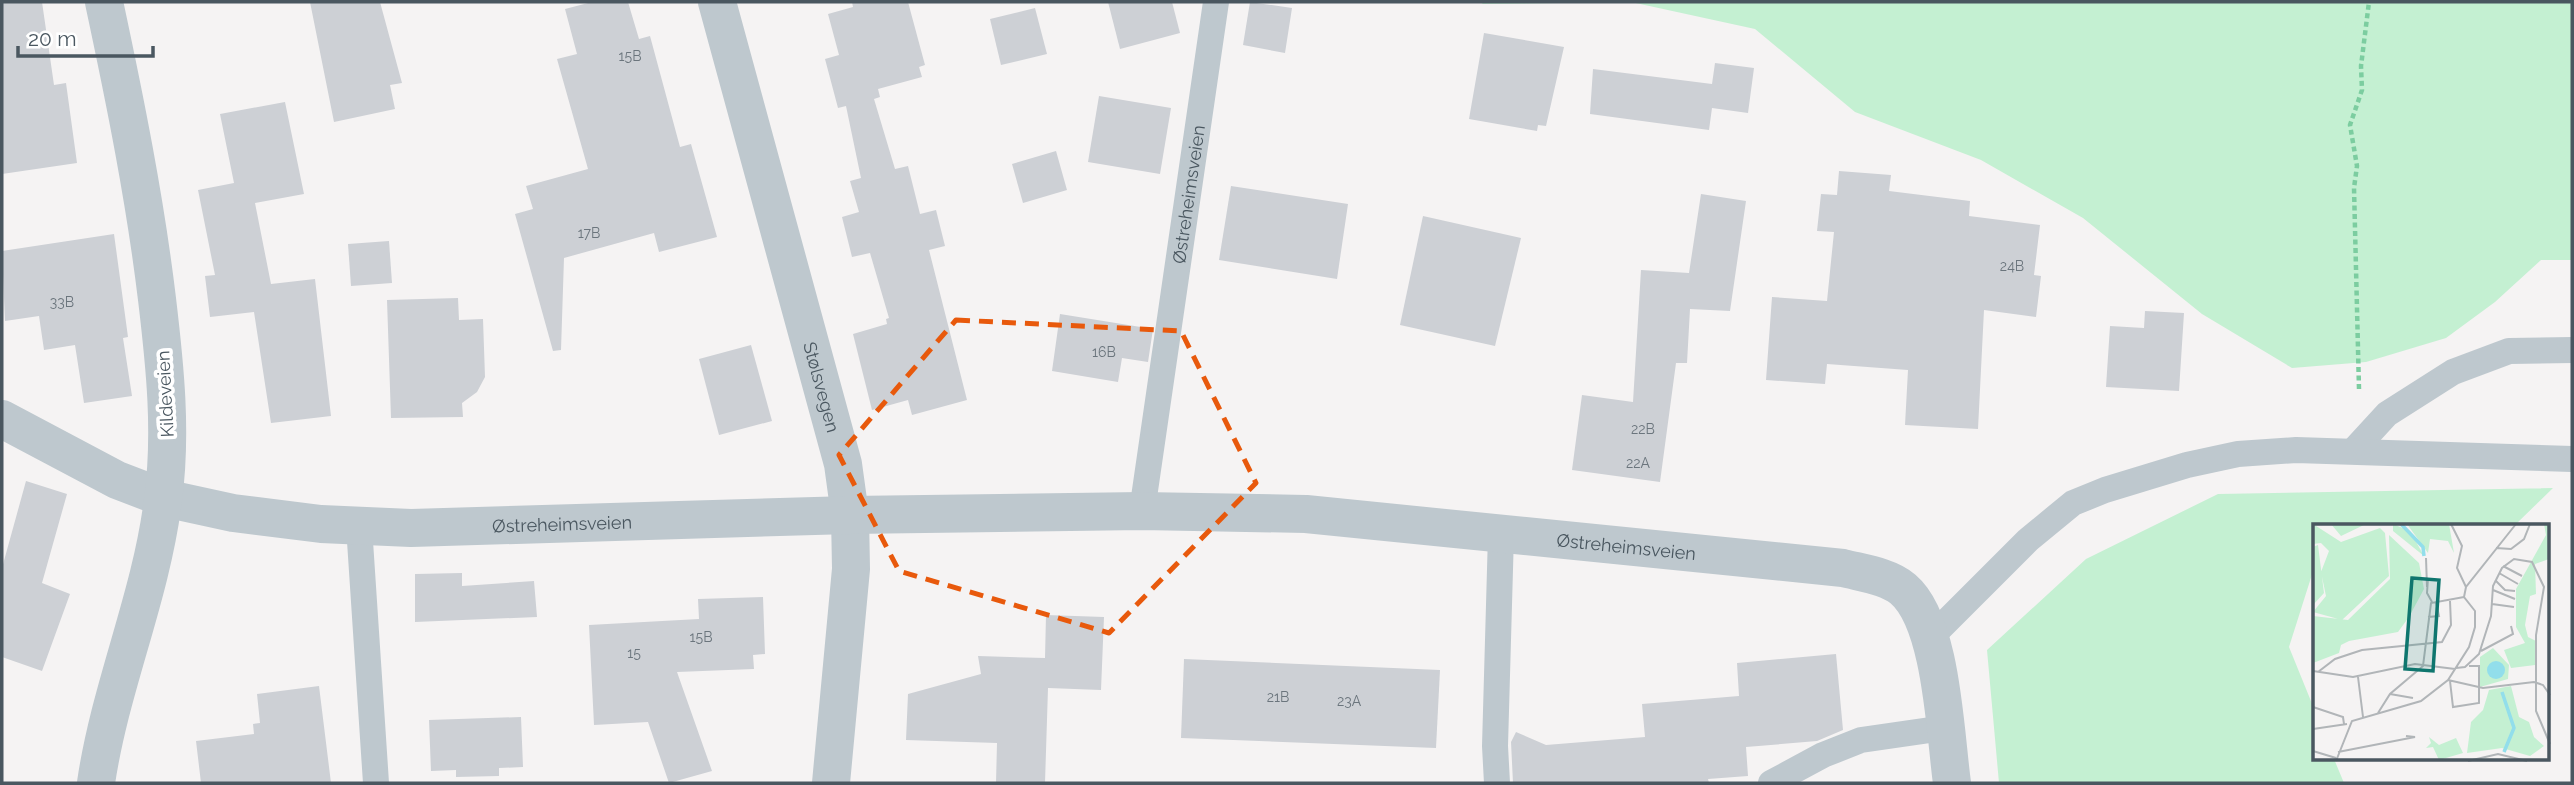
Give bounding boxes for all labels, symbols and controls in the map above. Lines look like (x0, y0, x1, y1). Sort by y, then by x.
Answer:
scale bar (18, 14, 152, 58)
text: 20 m (28, 26, 76, 51)
house number: 15B (619, 48, 641, 64)
street label: Østreheimsveien (1168, 124, 1208, 265)
house number: 17B (578, 225, 600, 241)
house number: 24B (2000, 258, 2024, 274)
house number: 33B (50, 294, 74, 310)
street label: Stølsvegen (800, 339, 844, 434)
house number: 16B (1092, 344, 1116, 360)
street label: Kildeveien (152, 350, 178, 438)
house number: 22B (1631, 421, 1655, 437)
house number: 22A (1626, 455, 1651, 471)
street label: Østreheimsveien (492, 511, 632, 536)
inset map (2313, 524, 2550, 760)
street label: Østreheimsveien (1556, 529, 1697, 564)
house number: 15B (690, 629, 712, 645)
house number: 15 (627, 645, 641, 661)
house number: 21B (1267, 689, 1289, 705)
house number: 23A (1337, 693, 1362, 709)

